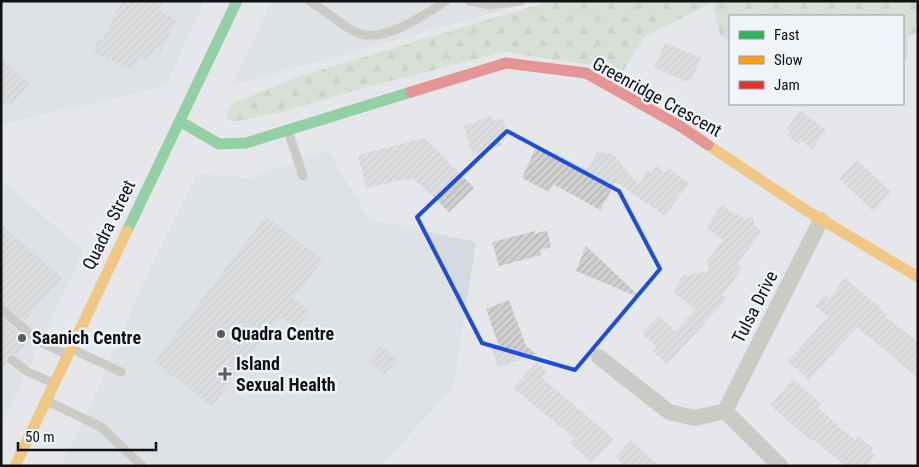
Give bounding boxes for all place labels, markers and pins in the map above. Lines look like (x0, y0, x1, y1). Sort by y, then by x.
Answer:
place label: Quadra Centre (231, 323, 334, 344)
place label: Saanich Centre (32, 327, 141, 348)
marker: Quadra Centre (215, 328, 227, 340)
marker: Saanich Centre (16, 332, 28, 344)
place label: Island Sexual Health (236, 353, 336, 395)
marker: Island Sexual Health (218, 367, 232, 381)

